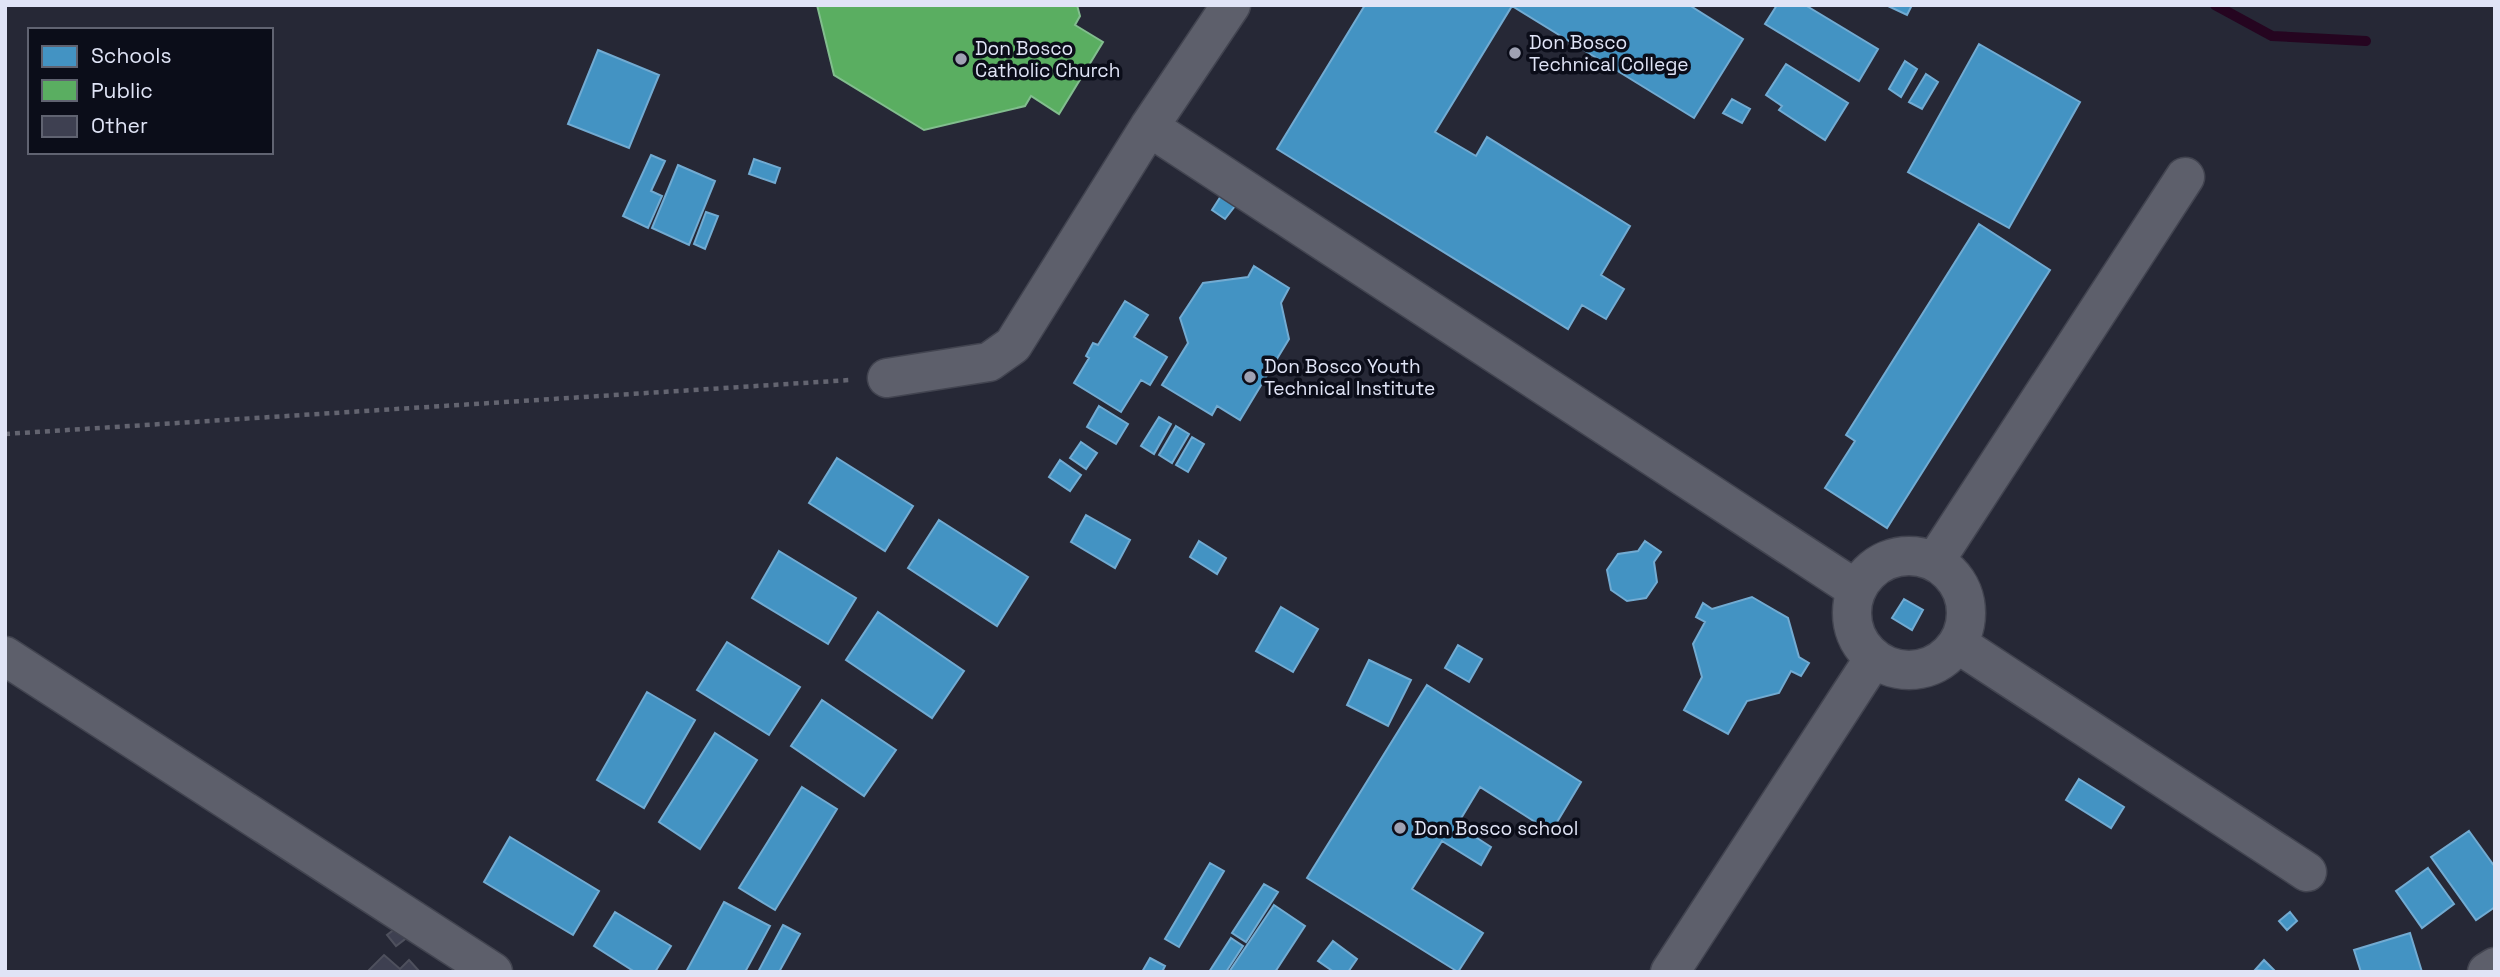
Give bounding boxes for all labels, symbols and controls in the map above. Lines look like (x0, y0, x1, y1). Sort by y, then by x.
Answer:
legend (28, 28, 273, 154)
place label: Don Bosco Technical College (1529, 30, 1689, 77)
place label: Don Bosco Catholic Church (975, 36, 1120, 83)
text: Schools (91, 42, 171, 69)
marker: Don Bosco Technical College (1507, 45, 1523, 61)
marker: Don Bosco Catholic Church (953, 51, 969, 67)
text: Public (91, 77, 153, 104)
text: Other (91, 112, 148, 139)
place label: Don Bosco Youth Technical Institute (1264, 354, 1435, 401)
marker: Don Bosco Youth Technical Institute (1242, 369, 1258, 385)
place label: Don Bosco school (1414, 816, 1578, 841)
marker: Don Bosco school (1392, 820, 1408, 836)

